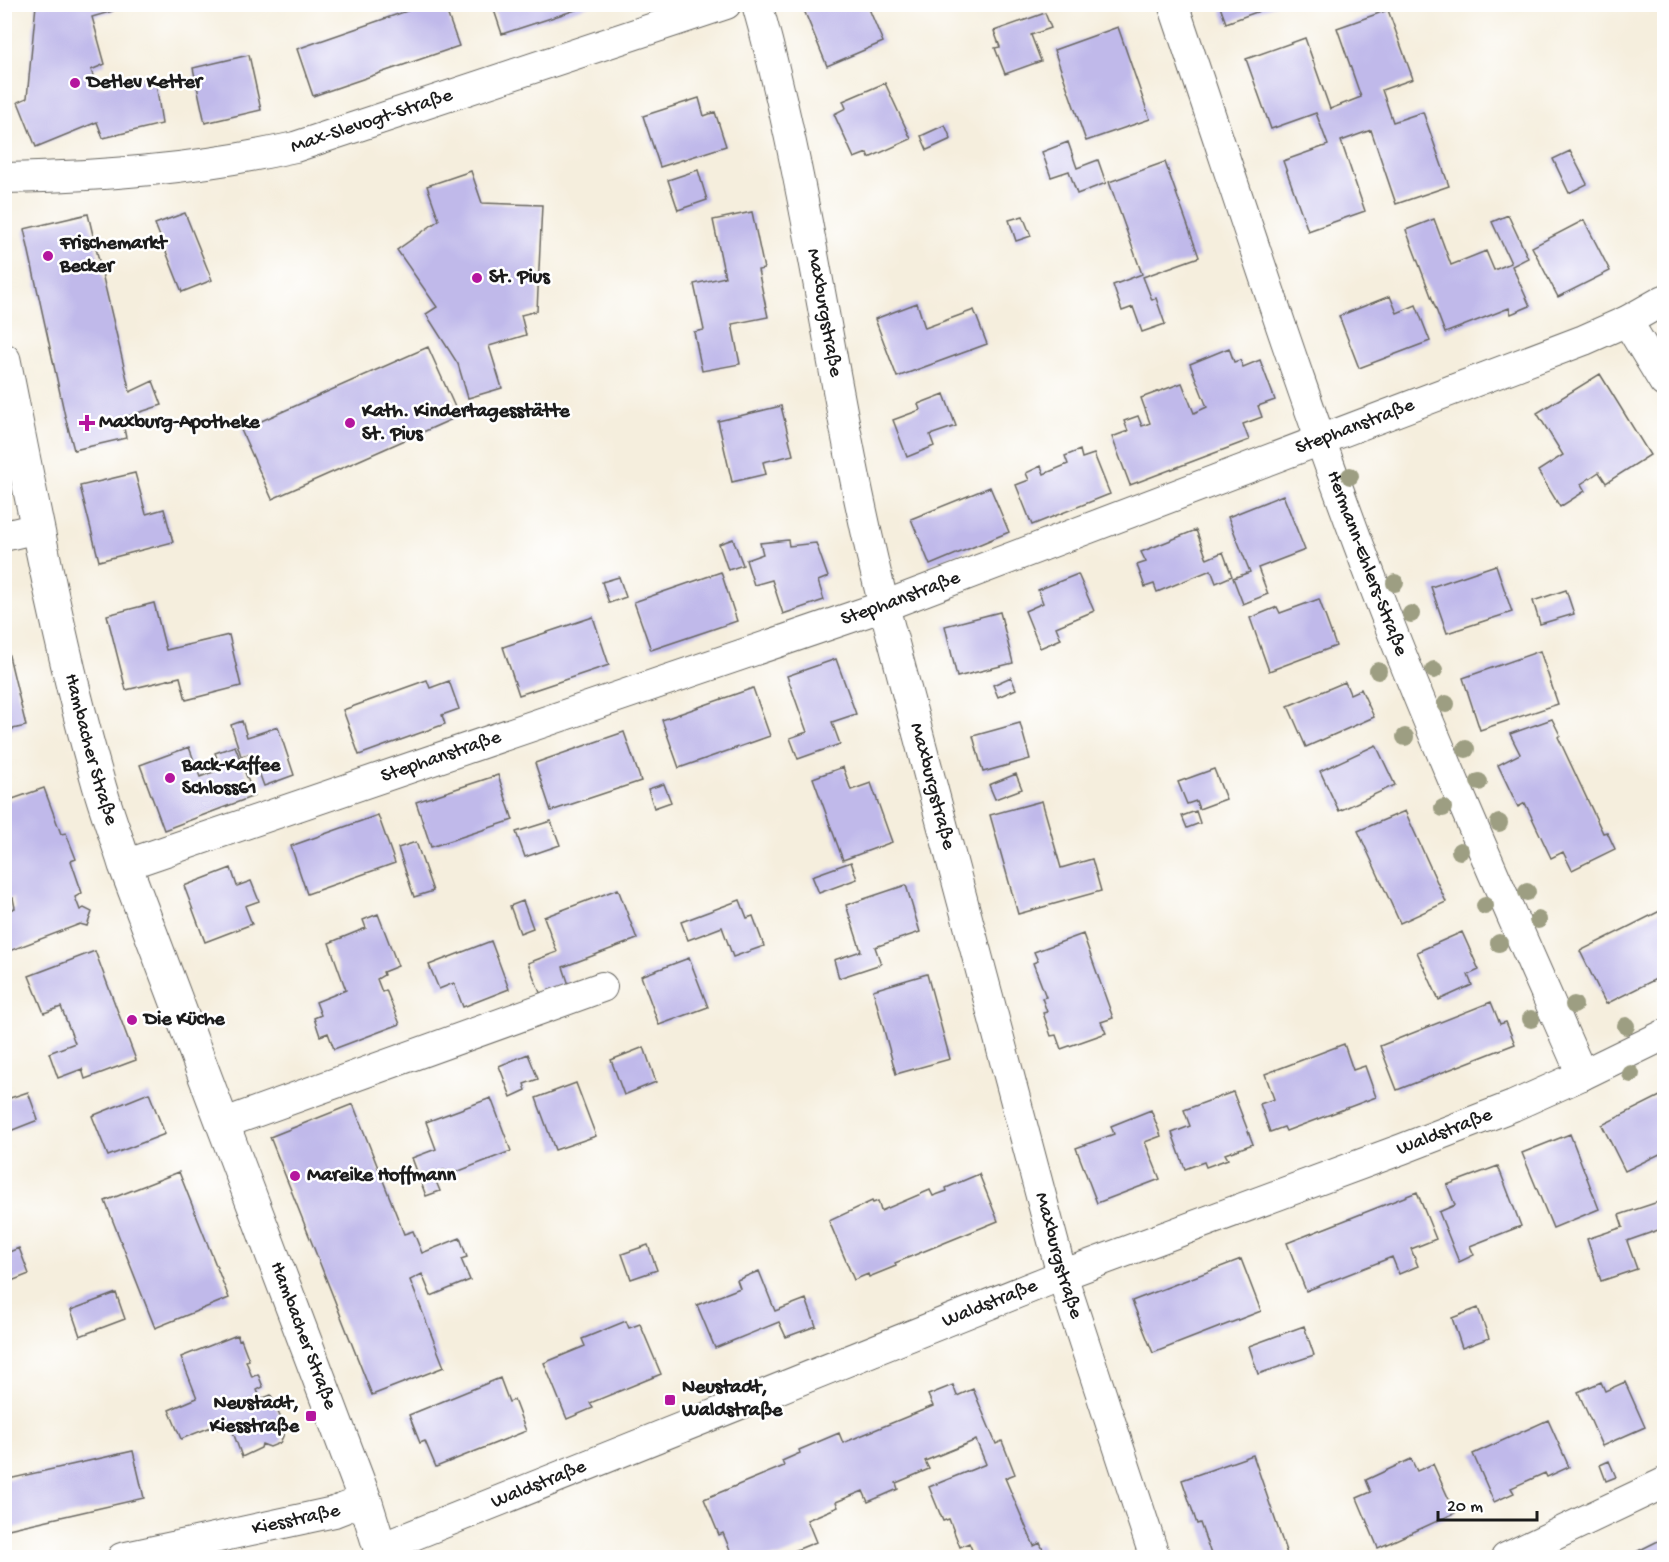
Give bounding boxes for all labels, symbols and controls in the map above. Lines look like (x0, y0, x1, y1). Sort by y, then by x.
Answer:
place label: Detlev Ketter (85, 72, 204, 95)
marker: Detlev Ketter (68, 76, 82, 90)
street label: Max-Slevogt-Straße (288, 84, 456, 159)
place label: Frischemarkt Becker (59, 233, 168, 279)
street label: Maxburgstraße (801, 247, 847, 380)
marker: Frischemarkt Becker (41, 249, 55, 263)
place label: St. Pius (489, 267, 551, 290)
marker: St. Pius (470, 271, 484, 285)
street label: Stephanstraße (1293, 394, 1418, 460)
place label: Kath. Kindertagesstätte St. Pius (361, 401, 570, 447)
place label: Maxburg-Apotheke (99, 412, 260, 435)
marker: Maxburg-Apotheke (80, 416, 94, 430)
marker: Kath. Kindertagesstätte St. Pius (343, 416, 357, 430)
street label: Hermann-Ehlers-Straße (1321, 468, 1412, 660)
street label: Stephanstraße (838, 566, 964, 631)
street label: Hambacher Straße (59, 671, 123, 829)
street label: Maxburgstraße (904, 720, 960, 853)
street label: Stephanstraße (378, 726, 505, 788)
place label: Back-Kaffee Schloss61 (181, 755, 281, 801)
marker: Back-Kaffee Schloss61 (163, 771, 177, 785)
place label: Die Küche (142, 1009, 225, 1032)
marker: Die Küche (125, 1013, 139, 1027)
street label: Waldstraße (1394, 1103, 1496, 1161)
place label: Mareike Hoffmann (307, 1165, 457, 1188)
marker: Mareike Hoffmann (288, 1169, 302, 1183)
street label: Maxburgstraße (1029, 1190, 1087, 1322)
street label: Hambacher Straße (265, 1259, 342, 1414)
street label: Waldstraße (939, 1274, 1041, 1333)
place label: Neustadt, Waldstraße (681, 1377, 783, 1423)
place label: Neustadt, Kiesstraße (209, 1393, 300, 1439)
marker: Neustadt, Waldstraße (663, 1393, 677, 1407)
marker: Neustadt, Kiesstraße (304, 1409, 318, 1423)
street label: Waldstraße (488, 1455, 590, 1514)
scale bar (1438, 1484, 1537, 1522)
text: 20 m (1447, 1497, 1483, 1518)
street label: Kiesstraße (250, 1499, 344, 1541)

